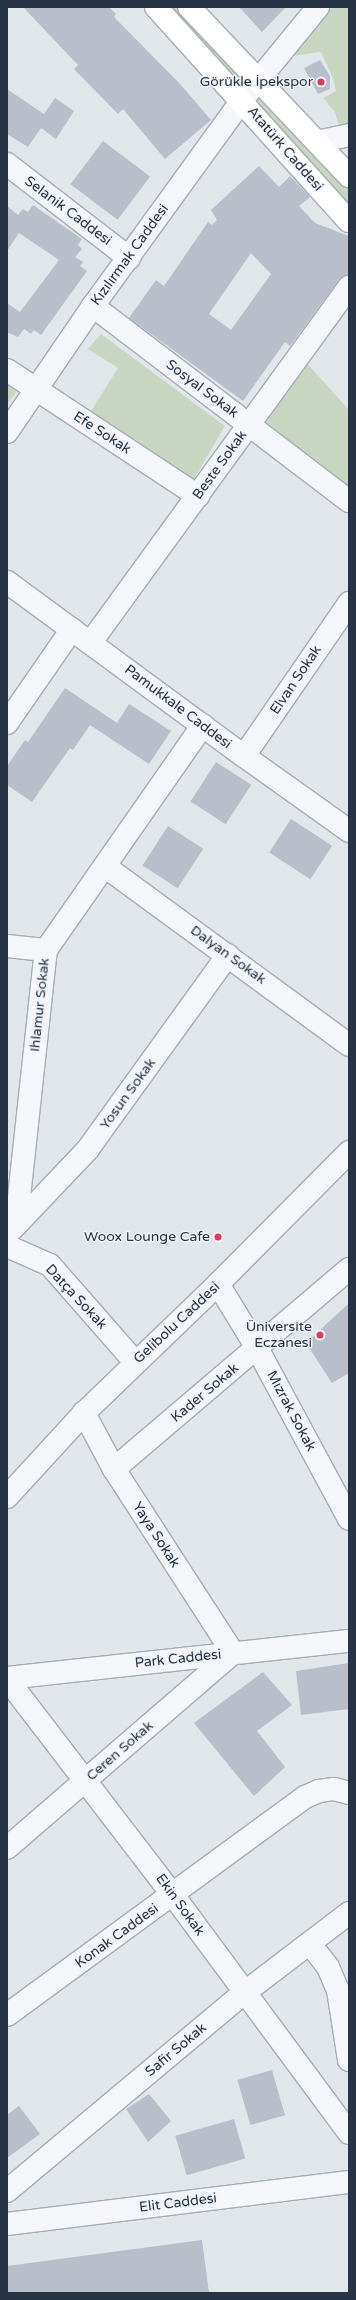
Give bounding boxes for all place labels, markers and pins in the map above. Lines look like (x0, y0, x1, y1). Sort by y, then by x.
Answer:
place label: Görükle İpekspor (200, 74, 313, 90)
marker: Görükle İpekspor (316, 77, 326, 87)
place label: Woox Lounge Cafe (84, 1229, 210, 1245)
marker: Woox Lounge Cafe (213, 1232, 223, 1242)
place label: Üniversite Eczanesi (246, 1319, 312, 1352)
marker: Üniversite Eczanesi (315, 1330, 325, 1340)

